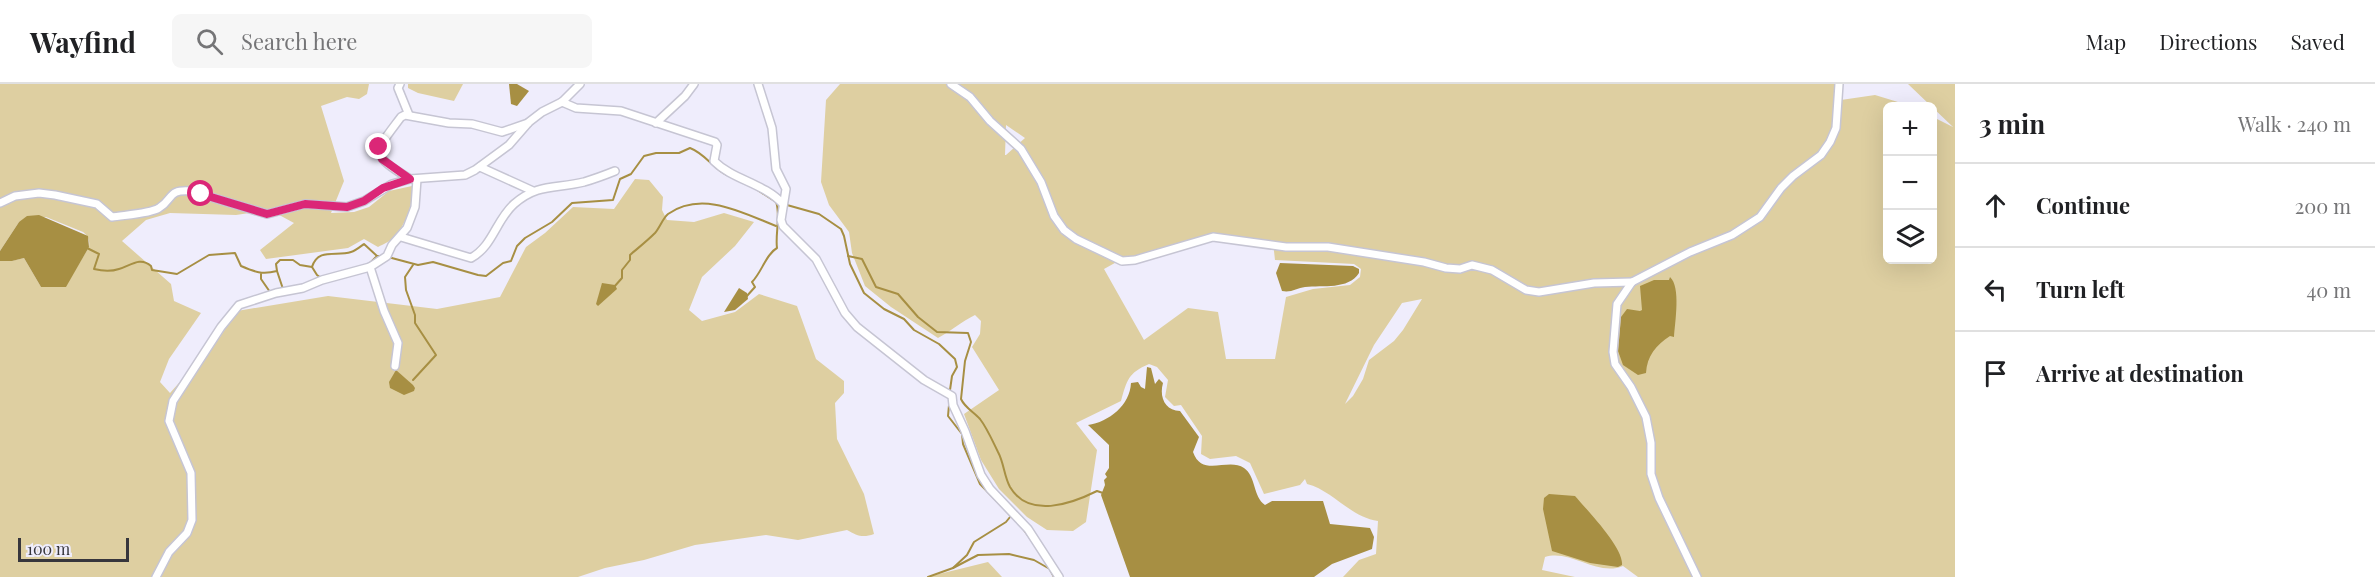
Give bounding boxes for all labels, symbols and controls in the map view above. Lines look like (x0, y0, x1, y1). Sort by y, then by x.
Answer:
search box (172, 14, 592, 68)
text: Wayfind (30, 23, 136, 60)
icon: search (193, 25, 226, 58)
text: Search here (241, 26, 357, 56)
text: Map (2085, 27, 2126, 55)
text: Directions (2159, 27, 2257, 55)
text: Saved (2290, 27, 2345, 55)
map controls (1883, 102, 1937, 264)
button: + (1883, 102, 1937, 156)
text: 3 min (1979, 106, 2045, 141)
text: Walk · 240 m (2238, 110, 2351, 137)
route end (365, 133, 391, 159)
button: − (1883, 156, 1937, 210)
route start (187, 180, 213, 206)
icon: ahead (1979, 189, 2012, 222)
text: Continue (2036, 190, 2130, 220)
text: 200 m (2295, 192, 2351, 219)
button: layers (1883, 210, 1937, 264)
icon: left (1979, 273, 2012, 306)
text: Turn left (2036, 274, 2125, 304)
text: 40 m (2306, 276, 2351, 303)
icon: arrive (1979, 357, 2012, 390)
text: Arrive at destination (2036, 358, 2244, 388)
scale bar (18, 535, 129, 562)
text: 100 m (27, 538, 70, 559)

